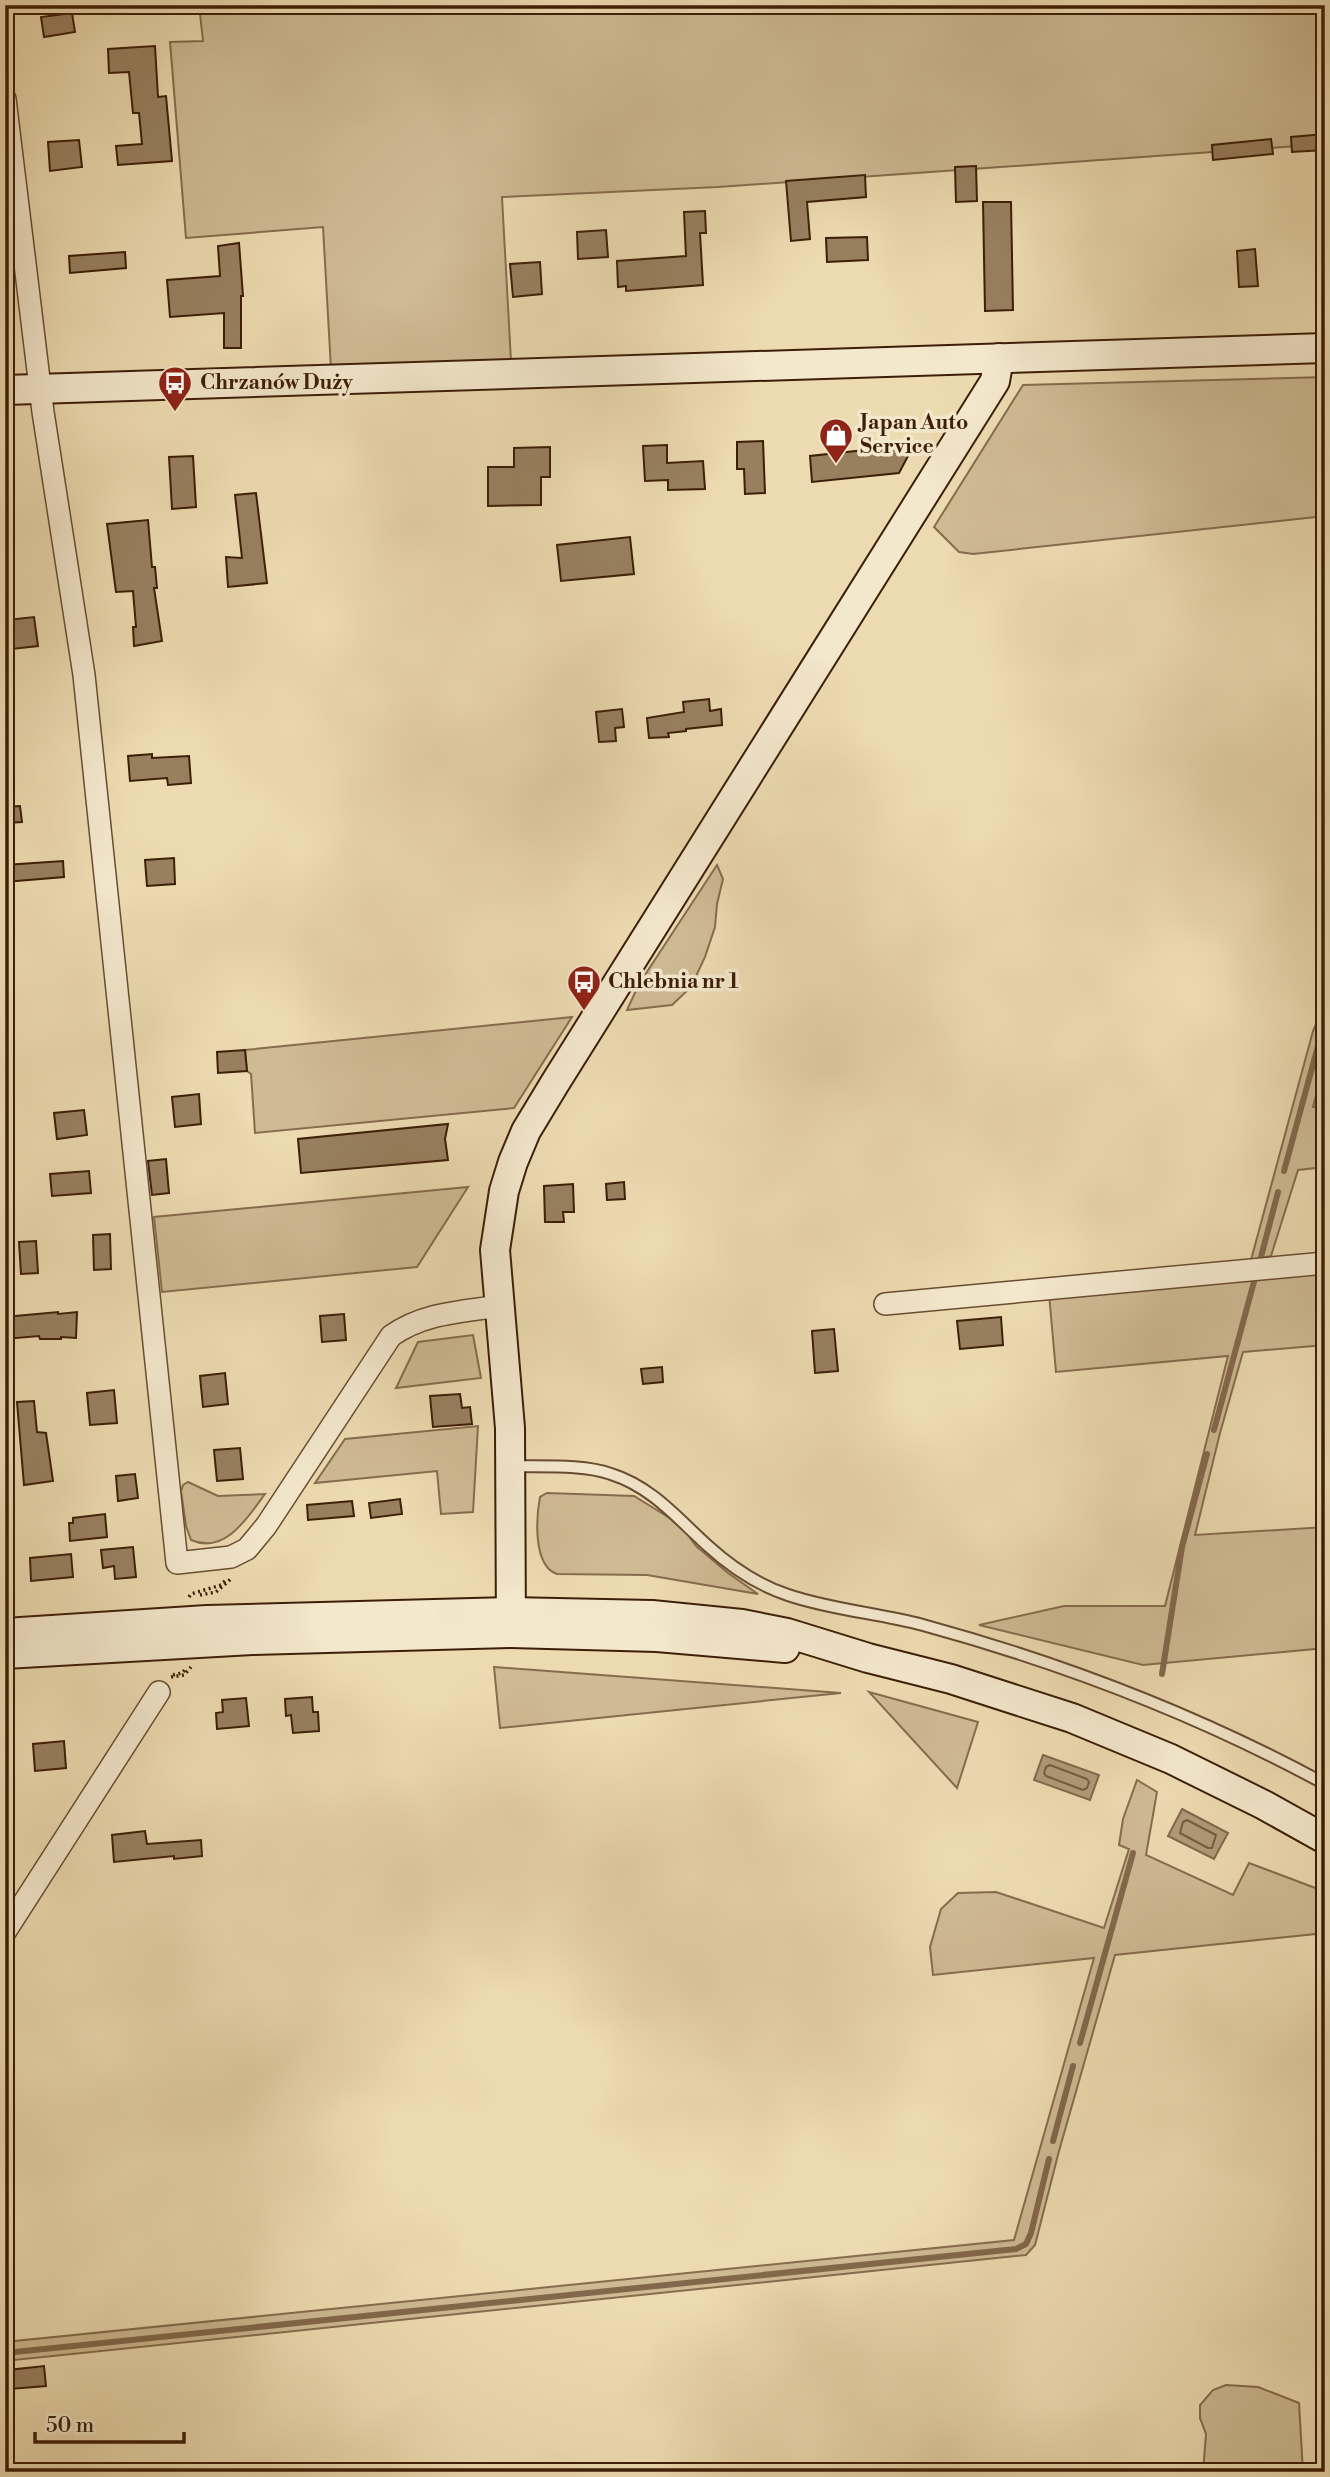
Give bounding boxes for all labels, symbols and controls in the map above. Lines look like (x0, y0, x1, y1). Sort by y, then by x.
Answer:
bus stop icon: Chrzanów Duży (156, 364, 194, 413)
place label: Chrzanów Duży (200, 370, 353, 396)
place label: Japan Auto Service (857, 410, 968, 460)
shop icon: Japan Auto Service (817, 416, 855, 465)
bus stop icon: Chlebnia nr 1 (565, 963, 603, 1012)
place label: Chlebnia nr 1 (608, 969, 739, 995)
scale bar (35, 2400, 184, 2444)
text: 50 m (46, 2413, 94, 2439)

